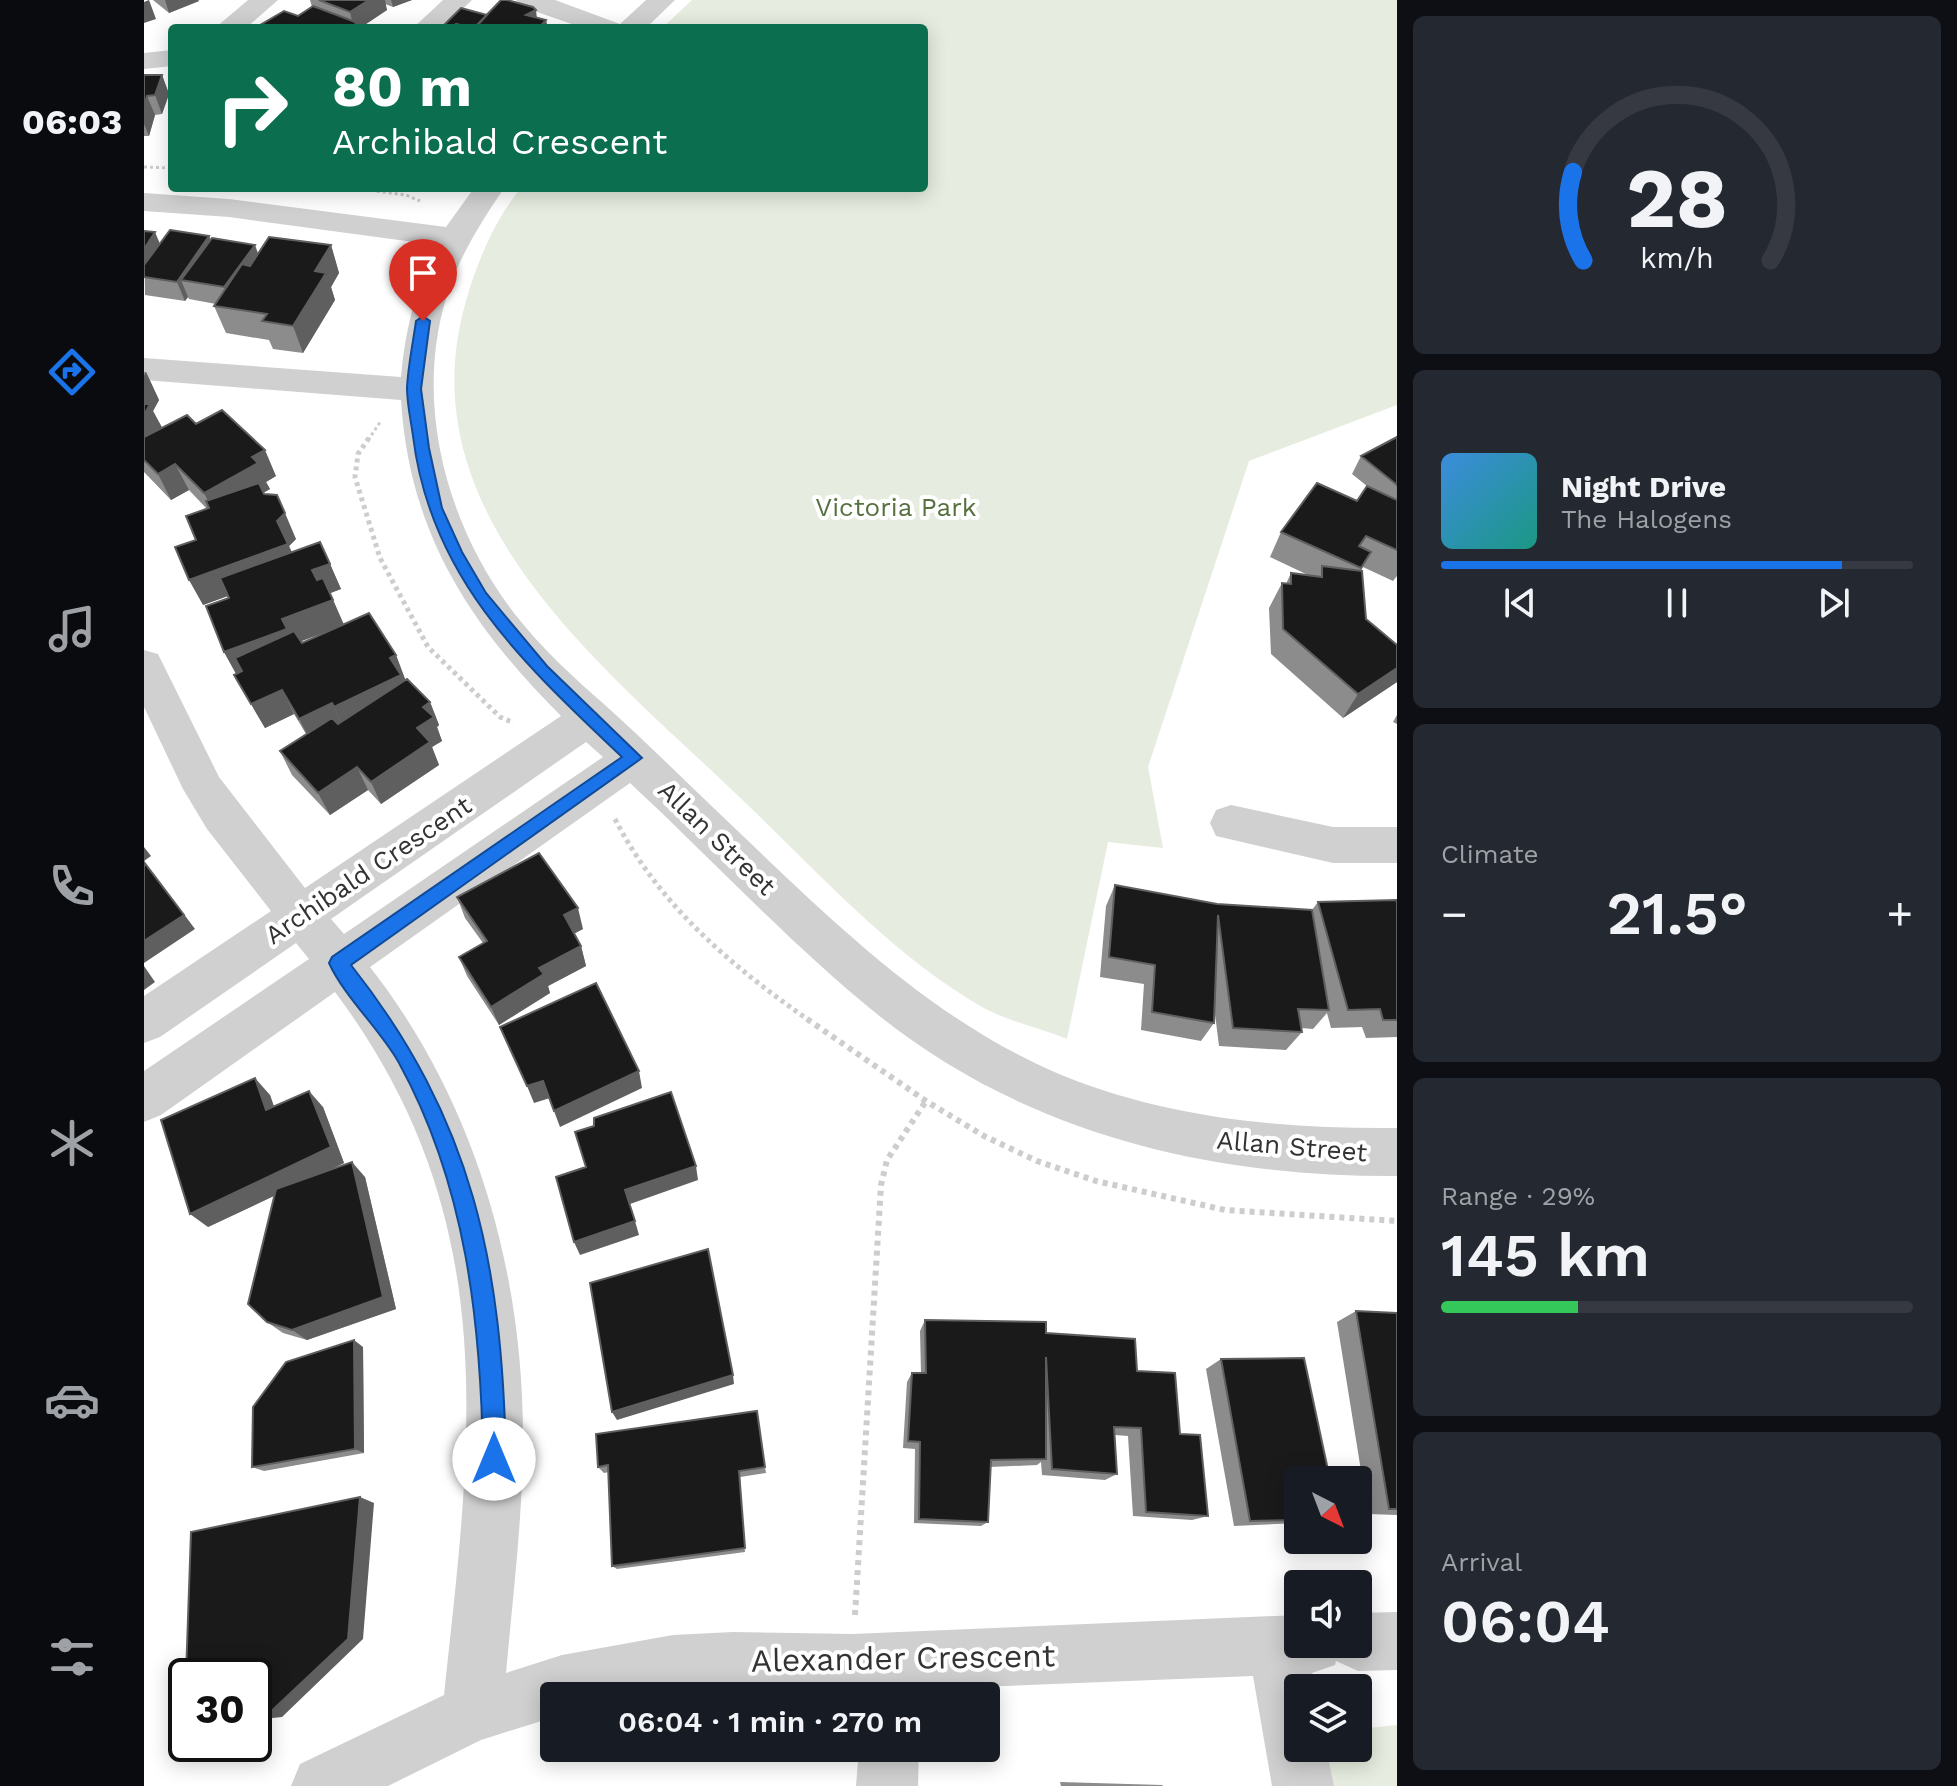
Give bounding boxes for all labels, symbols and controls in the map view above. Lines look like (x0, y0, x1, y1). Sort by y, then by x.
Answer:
text: 80 m (332, 54, 472, 120)
icon: right (200, 56, 304, 160)
text: 06:03 (22, 101, 122, 143)
text: Archibald Crescent (332, 121, 667, 163)
text: 28 (1626, 150, 1728, 247)
pin (389, 239, 457, 321)
text: km/h (1640, 241, 1714, 275)
icon: arrive (401, 251, 445, 295)
icon: directions (44, 344, 100, 400)
text: Night Drive (1561, 469, 1726, 504)
park label: Victoria Park (815, 492, 977, 522)
text: The Halogens (1561, 504, 1732, 534)
icon: previous (1498, 581, 1542, 625)
icon: pause (1655, 581, 1699, 625)
icon: next (1812, 581, 1856, 625)
icon: music (44, 601, 100, 657)
street label: Allan Street (652, 775, 782, 901)
street label: Archibald Crescent (259, 790, 477, 950)
text: Climate (1441, 839, 1539, 869)
icon: phone (44, 858, 100, 914)
text: 21.5° (1606, 878, 1748, 949)
text: − (1441, 888, 1468, 940)
text: + (1886, 888, 1913, 940)
icon: climate (44, 1115, 100, 1171)
street label: Allan Street (1215, 1124, 1369, 1168)
text: Range · 29% (1441, 1181, 1595, 1211)
text: 145 km (1441, 1220, 1650, 1291)
icon: car (44, 1372, 100, 1428)
position arrow (452, 1417, 536, 1501)
north arrow (1284, 1466, 1372, 1554)
map controls (1284, 1466, 1372, 1762)
text: Arrival (1441, 1547, 1522, 1577)
button: sound (1284, 1570, 1372, 1658)
text: 06:04 (1441, 1586, 1610, 1657)
icon: filters (44, 1629, 100, 1685)
street label: Alexander Crescent (751, 1636, 1055, 1680)
speed limit sign: 30 (168, 1658, 272, 1762)
button: layers (1284, 1674, 1372, 1762)
text: 06:04 · 1 min · 270 m (618, 1704, 922, 1739)

